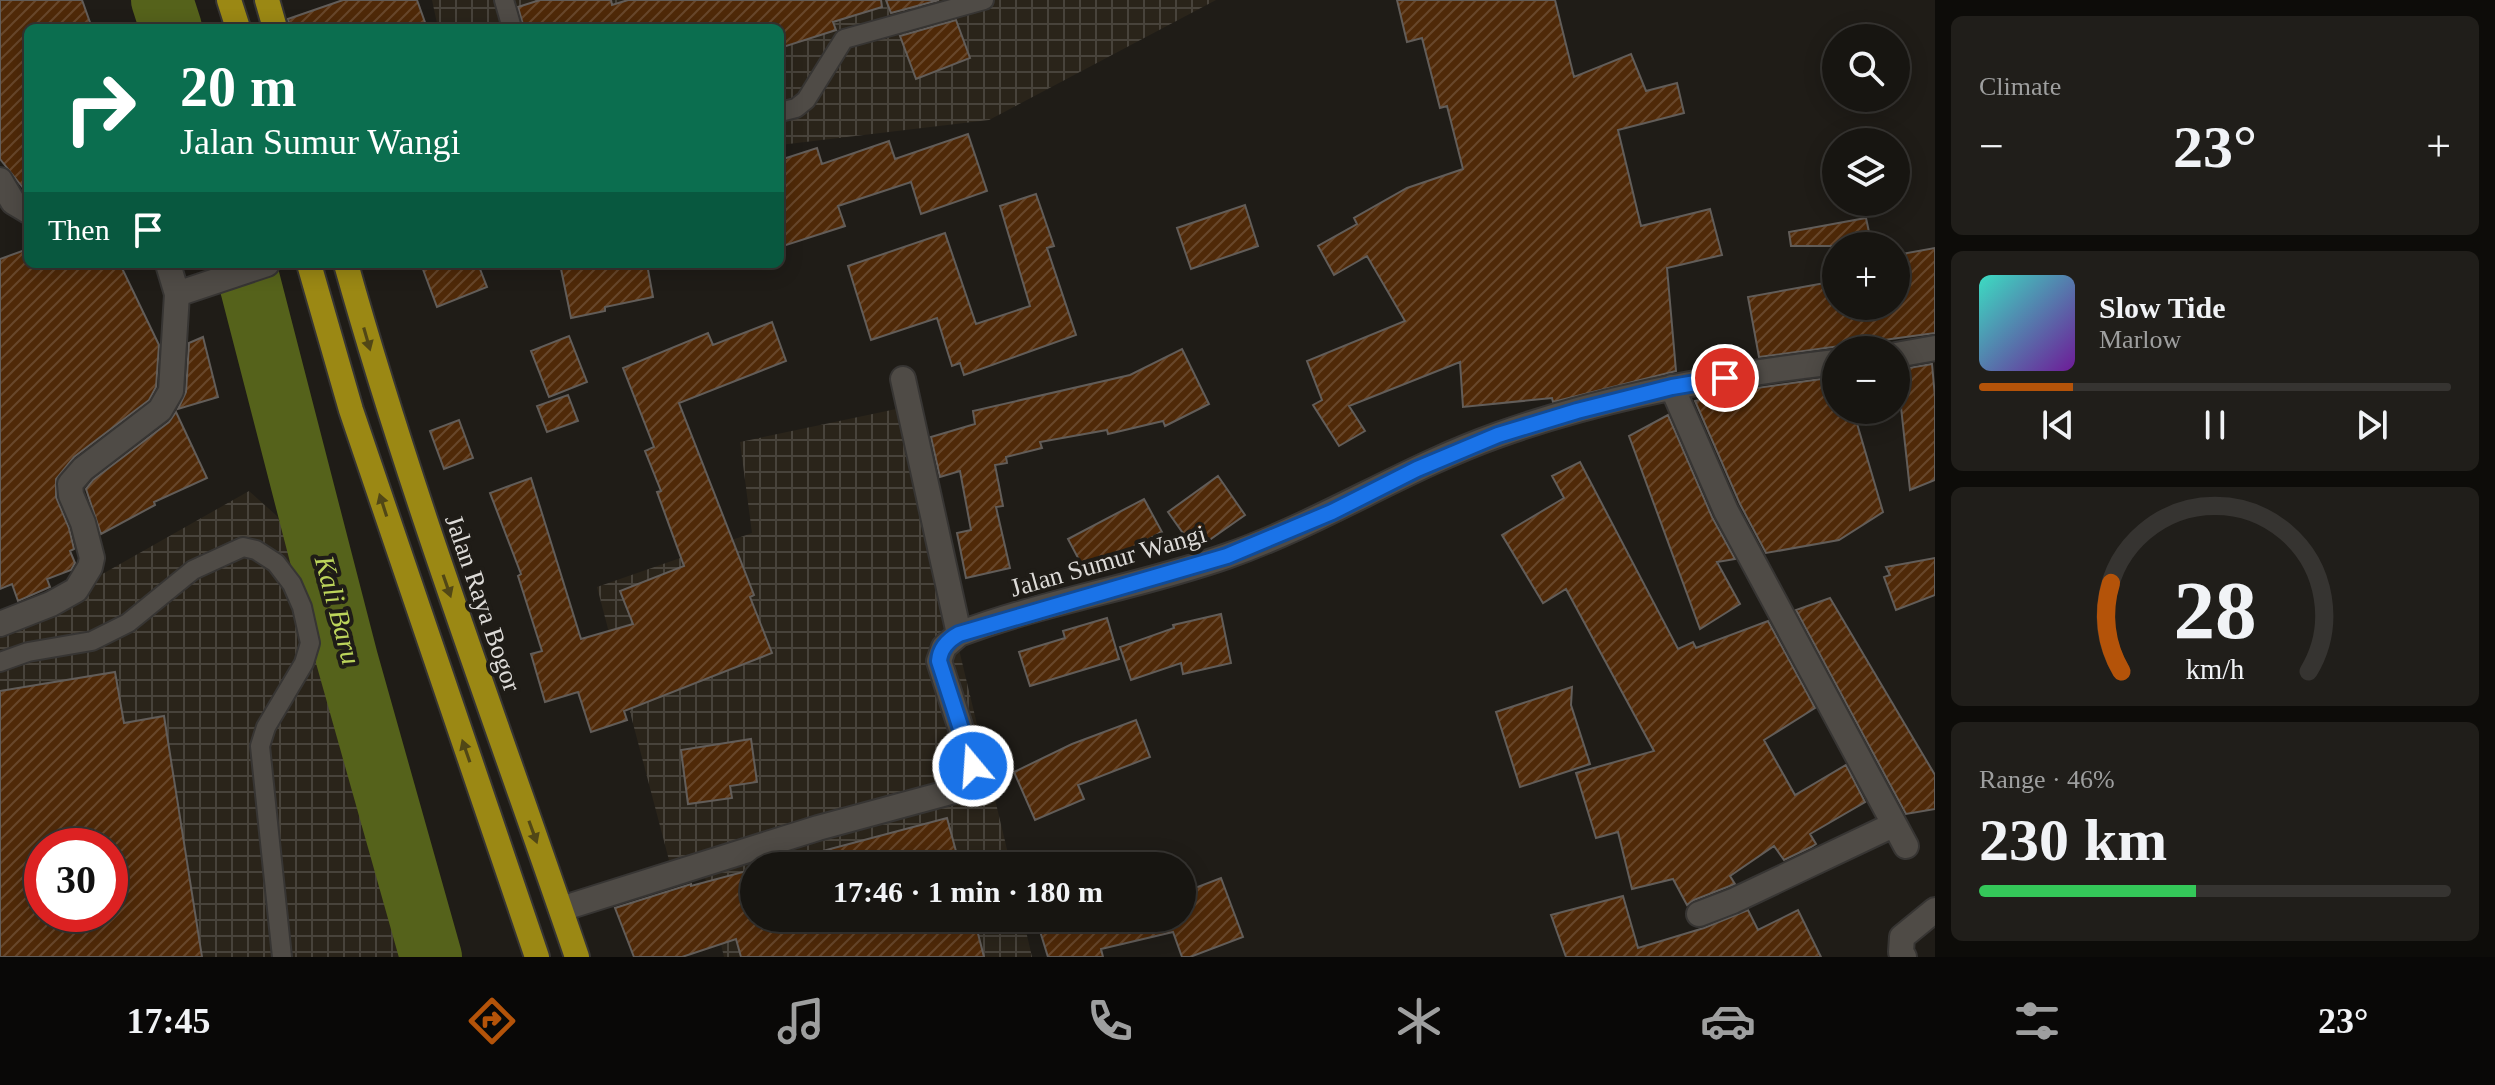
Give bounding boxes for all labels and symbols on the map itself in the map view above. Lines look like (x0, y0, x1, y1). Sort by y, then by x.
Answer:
one-way arrow (361, 328, 374, 352)
pin (1691, 344, 1759, 412)
one-way arrow (376, 492, 389, 516)
street label: Jalan Raya Bogor (439, 511, 527, 695)
street label: Jalan Sumur Wangi (1007, 519, 1209, 603)
water label: Kali Baru (308, 551, 367, 668)
one-way arrow (442, 575, 454, 599)
position arrow (931, 724, 1015, 808)
one-way arrow (459, 739, 471, 763)
one-way arrow (527, 820, 540, 844)
speed limit sign: 30 (24, 828, 128, 932)

